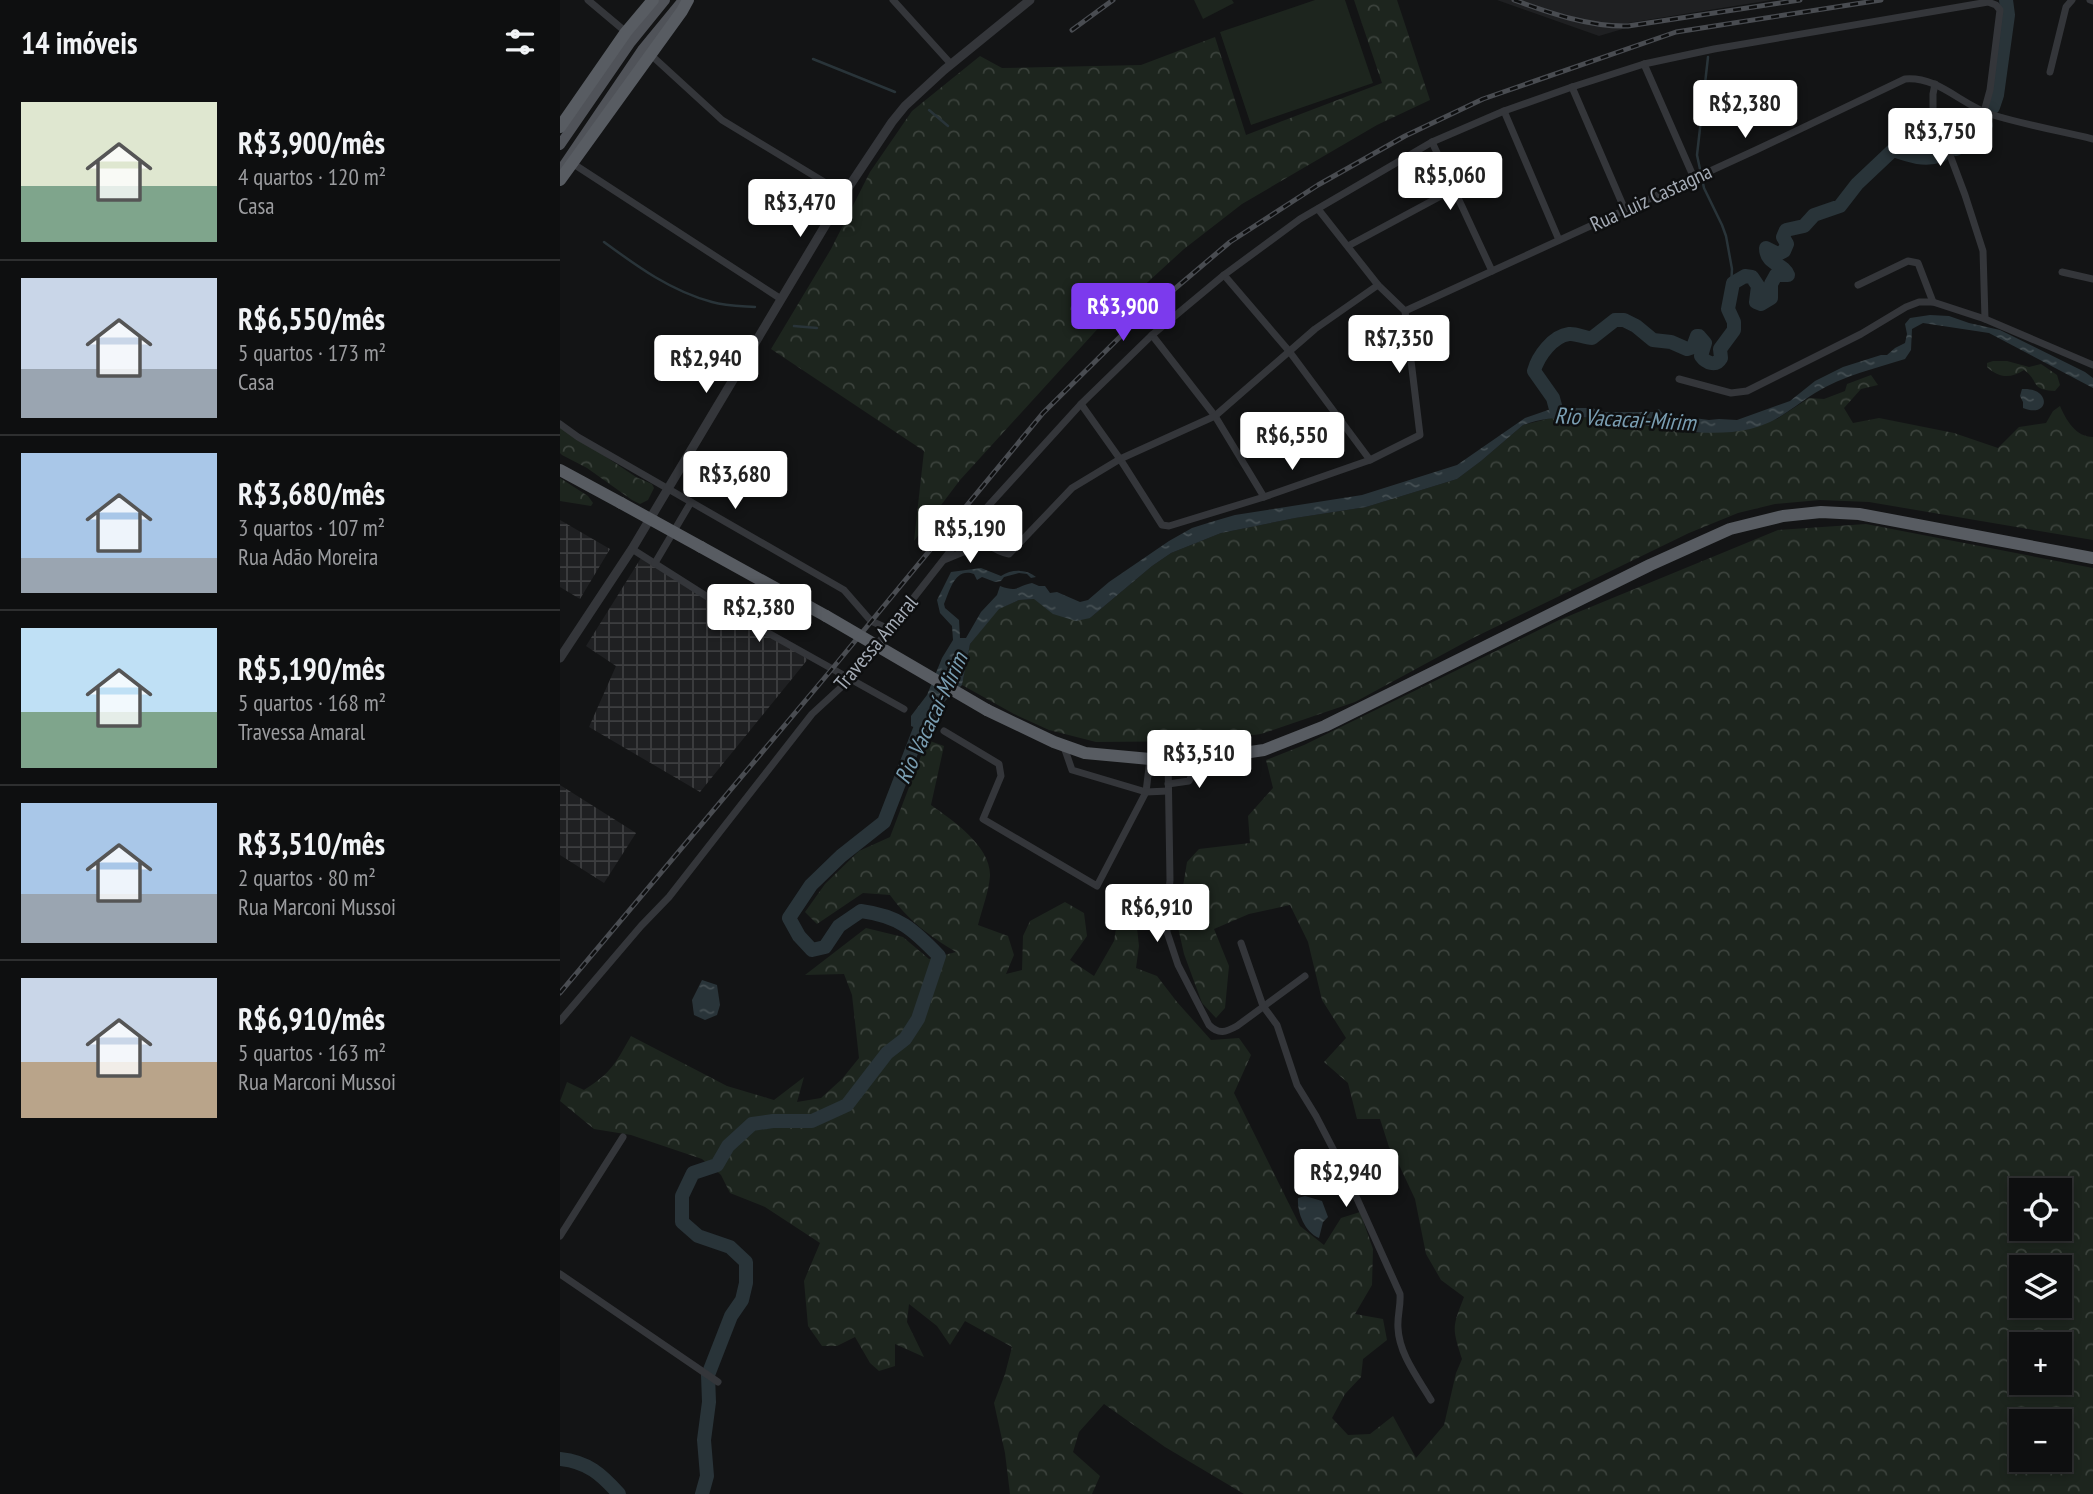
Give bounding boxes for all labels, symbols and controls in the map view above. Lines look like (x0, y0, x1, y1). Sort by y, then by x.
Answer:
text: 14 imóveis (21, 23, 137, 62)
icon: filters (501, 23, 539, 61)
pin: R$2,380 (1680, 80, 1810, 140)
text: R$2,380 (1709, 88, 1781, 117)
pin: R$3,750 (1875, 108, 2005, 168)
text: R$3,750 (1904, 116, 1976, 145)
text: R$3,900/mês (238, 123, 385, 162)
icon: home (77, 130, 161, 214)
pin: R$5,060 (1385, 152, 1515, 212)
street label: Rua Luiz Castagna (1586, 158, 1716, 238)
text: R$5,060 (1414, 160, 1486, 189)
text: 4 quartos · 120 m² (238, 162, 386, 191)
pin: R$3,470 (735, 180, 865, 239)
text: R$3,470 (764, 187, 836, 216)
text: Casa (238, 191, 274, 220)
pin: R$3,900 (1058, 284, 1188, 343)
text: R$3,900 (1087, 291, 1159, 320)
text: R$6,550/mês (238, 299, 385, 338)
icon: home (77, 306, 161, 390)
pin: R$7,350 (1334, 316, 1464, 375)
text: R$7,350 (1364, 323, 1434, 352)
pin: R$2,940 (641, 336, 771, 395)
text: 5 quartos · 173 m² (238, 338, 386, 367)
text: R$2,940 (670, 343, 742, 372)
text: Casa (238, 367, 274, 396)
water label: Rio Vacacaí-Mirim (1554, 400, 1698, 437)
pin: R$6,550 (1227, 412, 1357, 472)
text: R$6,550 (1256, 420, 1328, 449)
pin: R$3,680 (670, 452, 800, 511)
text: R$3,680 (699, 459, 771, 488)
text: R$3,680/mês (238, 474, 385, 513)
icon: home (77, 481, 161, 565)
pin: R$5,190 (905, 505, 1035, 565)
text: 3 quartos · 107 m² (238, 513, 385, 542)
text: R$5,190 (934, 513, 1006, 542)
text: Rua Adão Moreira (238, 542, 378, 571)
pin: R$2,380 (694, 584, 824, 644)
street label: Travessa Amaral (828, 589, 923, 696)
text: R$2,380 (723, 592, 795, 621)
water label: Rio Vacacaí-Mirim (887, 646, 974, 788)
text: R$5,190/mês (238, 649, 385, 688)
icon: home (77, 656, 161, 740)
text: 5 quartos · 168 m² (238, 688, 386, 717)
text: Travessa Amaral (238, 717, 365, 746)
pin: R$3,510 (1134, 730, 1264, 790)
text: R$3,510 (1163, 738, 1235, 767)
text: R$3,510/mês (238, 824, 385, 863)
icon: home (77, 831, 161, 915)
text: 2 quartos · 80 m² (238, 863, 376, 892)
pin: R$6,910 (1092, 884, 1222, 944)
text: Rua Marconi Mussoi (238, 892, 396, 921)
text: R$6,910 (1121, 892, 1193, 921)
text: R$6,910/mês (238, 999, 385, 1038)
icon: home (77, 1006, 161, 1090)
text: 5 quartos · 163 m² (238, 1038, 386, 1067)
text: Rua Marconi Mussoi (238, 1067, 396, 1096)
pin: R$2,940 (1281, 1150, 1411, 1209)
text: R$2,940 (1310, 1157, 1382, 1186)
map controls (2009, 1178, 2072, 1472)
button: locate (2009, 1178, 2072, 1241)
button: layers (2009, 1255, 2072, 1318)
button: + (2009, 1332, 2072, 1395)
button: − (2009, 1409, 2072, 1472)

